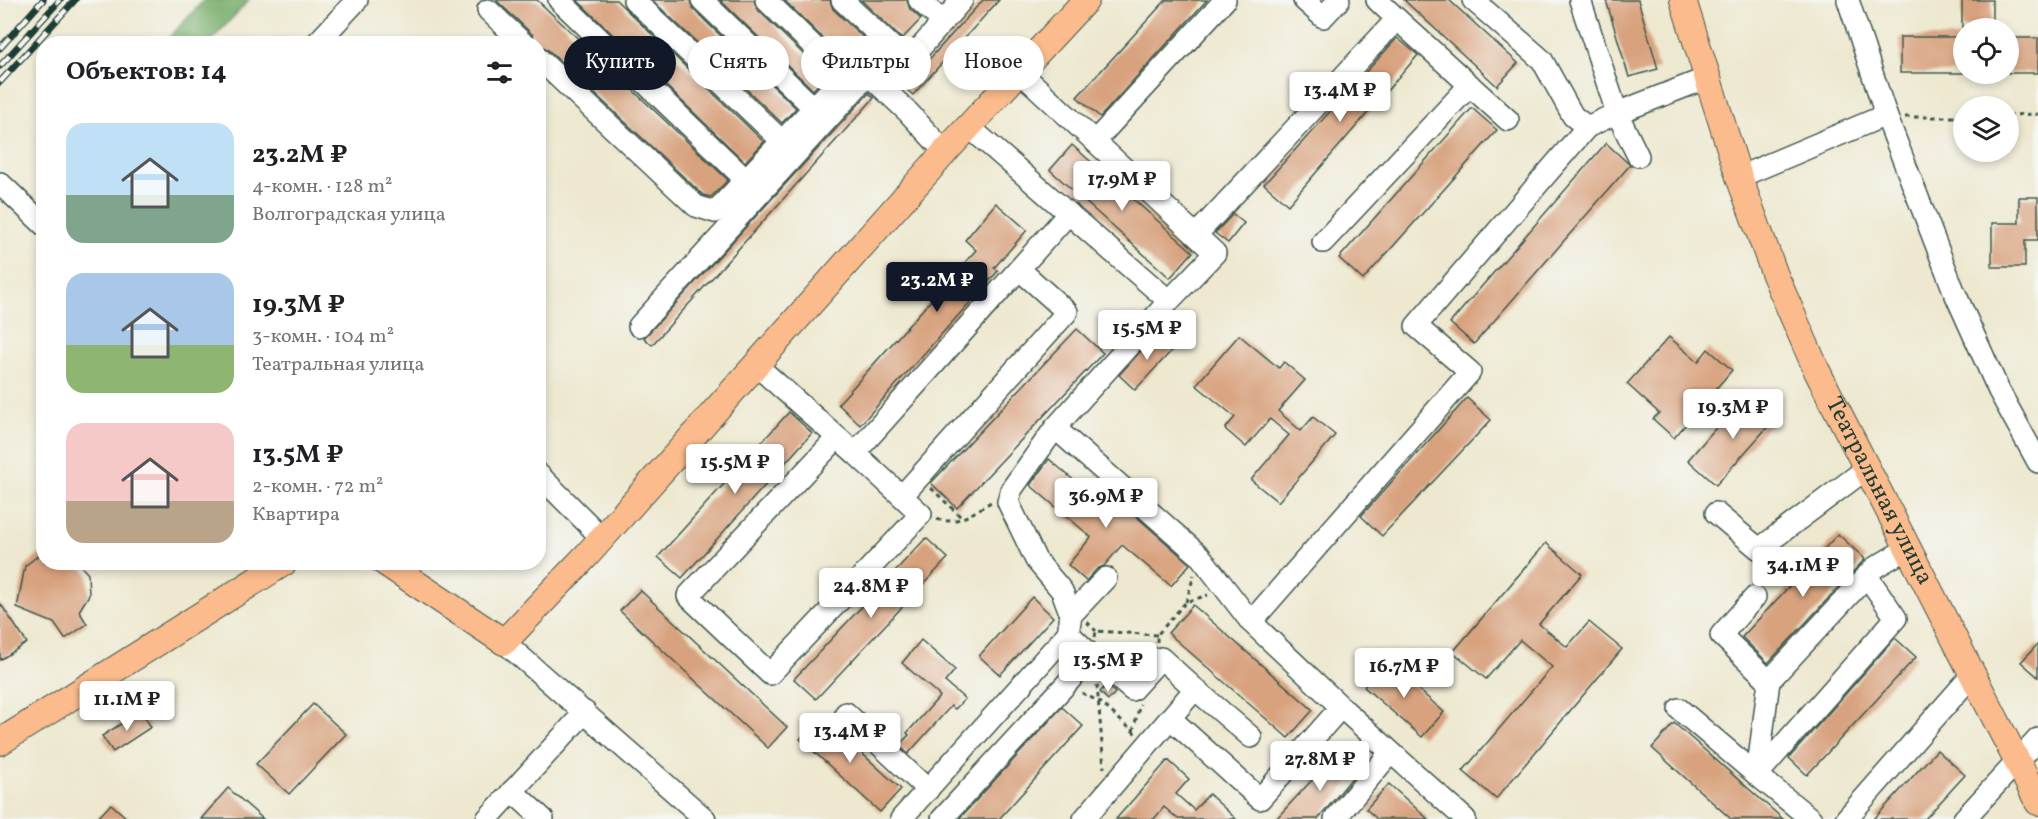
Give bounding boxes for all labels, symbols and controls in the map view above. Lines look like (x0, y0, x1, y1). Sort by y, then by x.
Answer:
map controls (1953, 18, 2019, 162)
button: locate (1953, 18, 2019, 84)
chip: Купить (564, 36, 676, 90)
chip: Снять (688, 36, 789, 90)
chip: Фильтры (801, 36, 931, 90)
chip: Новое (943, 36, 1044, 90)
text: Объектов: 14 (66, 54, 227, 90)
icon: filters (483, 56, 516, 89)
pin: 13.4M ₽ (1285, 72, 1395, 123)
text: 13.4M ₽ (1303, 77, 1377, 105)
button: layers (1953, 96, 2019, 162)
text: 23.2M ₽ (252, 137, 347, 173)
icon: home (114, 147, 186, 219)
pin: 17.9M ₽ (1067, 161, 1177, 212)
text: 17.9M ₽ (1087, 166, 1157, 194)
text: 4-комн. · 128 m² (252, 173, 393, 201)
text: Волгоградская улица (252, 201, 446, 229)
pin: 23.2M ₽ (882, 262, 992, 313)
text: 23.2M ₽ (900, 267, 974, 295)
text: 19.3M ₽ (252, 287, 345, 323)
icon: home (114, 297, 186, 369)
pin: 15.5M ₽ (1092, 310, 1202, 361)
text: 15.5M ₽ (1112, 315, 1182, 343)
text: 3-комн. · 104 m² (252, 323, 394, 351)
text: Театральная улица (252, 351, 425, 379)
pin: 19.3M ₽ (1678, 389, 1788, 440)
street label: Театральная улица (1816, 391, 1941, 591)
text: 19.3M ₽ (1697, 394, 1769, 422)
text: 13.5M ₽ (252, 437, 344, 473)
pin: 15.5M ₽ (680, 444, 790, 495)
icon: home (114, 447, 186, 519)
text: 15.5M ₽ (700, 449, 770, 477)
text: 2-комн. · 72 m² (252, 473, 383, 501)
pin: 36.9M ₽ (1051, 478, 1161, 529)
text: 36.9M ₽ (1069, 483, 1143, 511)
text: Квартира (252, 501, 340, 529)
pin: 34.1M ₽ (1748, 547, 1858, 598)
text: 34.1M ₽ (1766, 552, 1840, 580)
pin: 24.8M ₽ (816, 568, 926, 619)
text: 24.8M ₽ (833, 573, 909, 601)
pin: 13.5M ₽ (1053, 642, 1163, 693)
text: 13.5M ₽ (1073, 647, 1143, 675)
pin: 16.7M ₽ (1349, 648, 1459, 699)
text: 16.7M ₽ (1369, 653, 1439, 681)
pin: 11.1M ₽ (72, 681, 182, 732)
text: 11.1M ₽ (94, 686, 160, 714)
pin: 13.4M ₽ (795, 713, 905, 764)
text: 13.4M ₽ (813, 718, 887, 746)
pin: 27.8M ₽ (1265, 741, 1375, 792)
text: 27.8M ₽ (1284, 746, 1356, 774)

